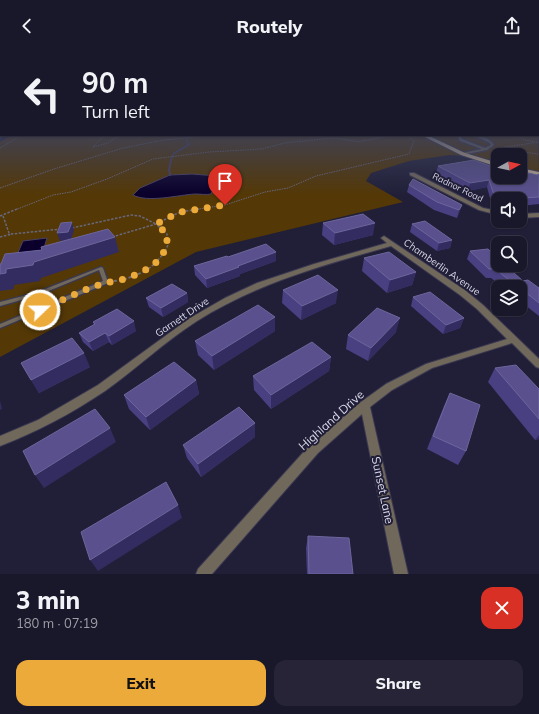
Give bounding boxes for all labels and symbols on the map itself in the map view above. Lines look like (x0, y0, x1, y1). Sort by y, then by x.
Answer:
north arrow (491, 148, 527, 184)
pin (208, 164, 242, 205)
street label: Radnor Road (431, 170, 485, 204)
street label: Chamberlin Avenue (401, 236, 483, 298)
position arrow (19, 289, 61, 331)
street label: Garnett Drive (153, 294, 211, 340)
street label: Highland Drive (295, 387, 367, 453)
street label: Sunset Lane (369, 455, 397, 525)

